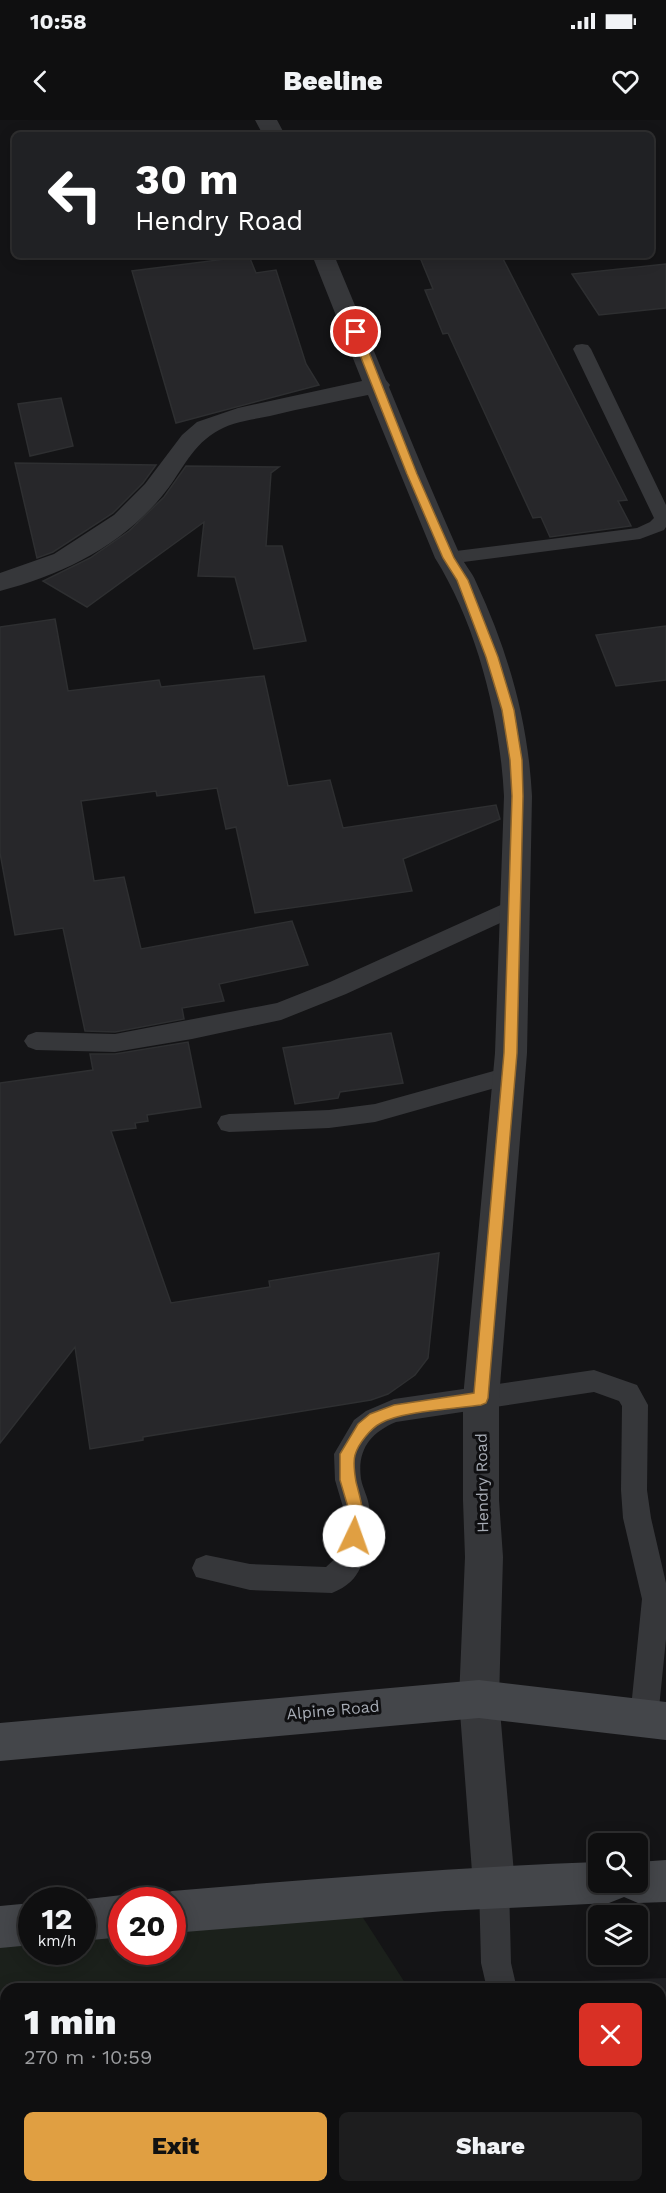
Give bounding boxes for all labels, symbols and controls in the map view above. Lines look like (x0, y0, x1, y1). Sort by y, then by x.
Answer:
text: 10:58 (30, 9, 87, 34)
icon: back (24, 65, 57, 98)
text: Beeline (283, 65, 383, 97)
icon: heart (609, 65, 642, 98)
text: 30 m (135, 155, 239, 204)
icon: left (36, 156, 114, 234)
text: Hendry Road (135, 205, 303, 237)
pin (330, 306, 381, 357)
icon: arrive (339, 315, 372, 348)
street label: Hendry Road (472, 1433, 492, 1533)
position arrow (322, 1504, 386, 1568)
street label: Alpine Road (286, 1696, 380, 1724)
map controls (588, 1833, 648, 1965)
button: search (588, 1833, 648, 1893)
speed limit sign: 20 (108, 1887, 186, 1965)
text: 12 (42, 1901, 72, 1936)
button: layers (588, 1905, 648, 1965)
text: km/h (38, 1932, 76, 1950)
text: 1 min (24, 2001, 117, 2043)
button: close (579, 2003, 642, 2066)
text: 270 m · 10:59 (24, 2045, 152, 2069)
button: Exit (24, 2112, 327, 2181)
button: Share (339, 2112, 642, 2181)

